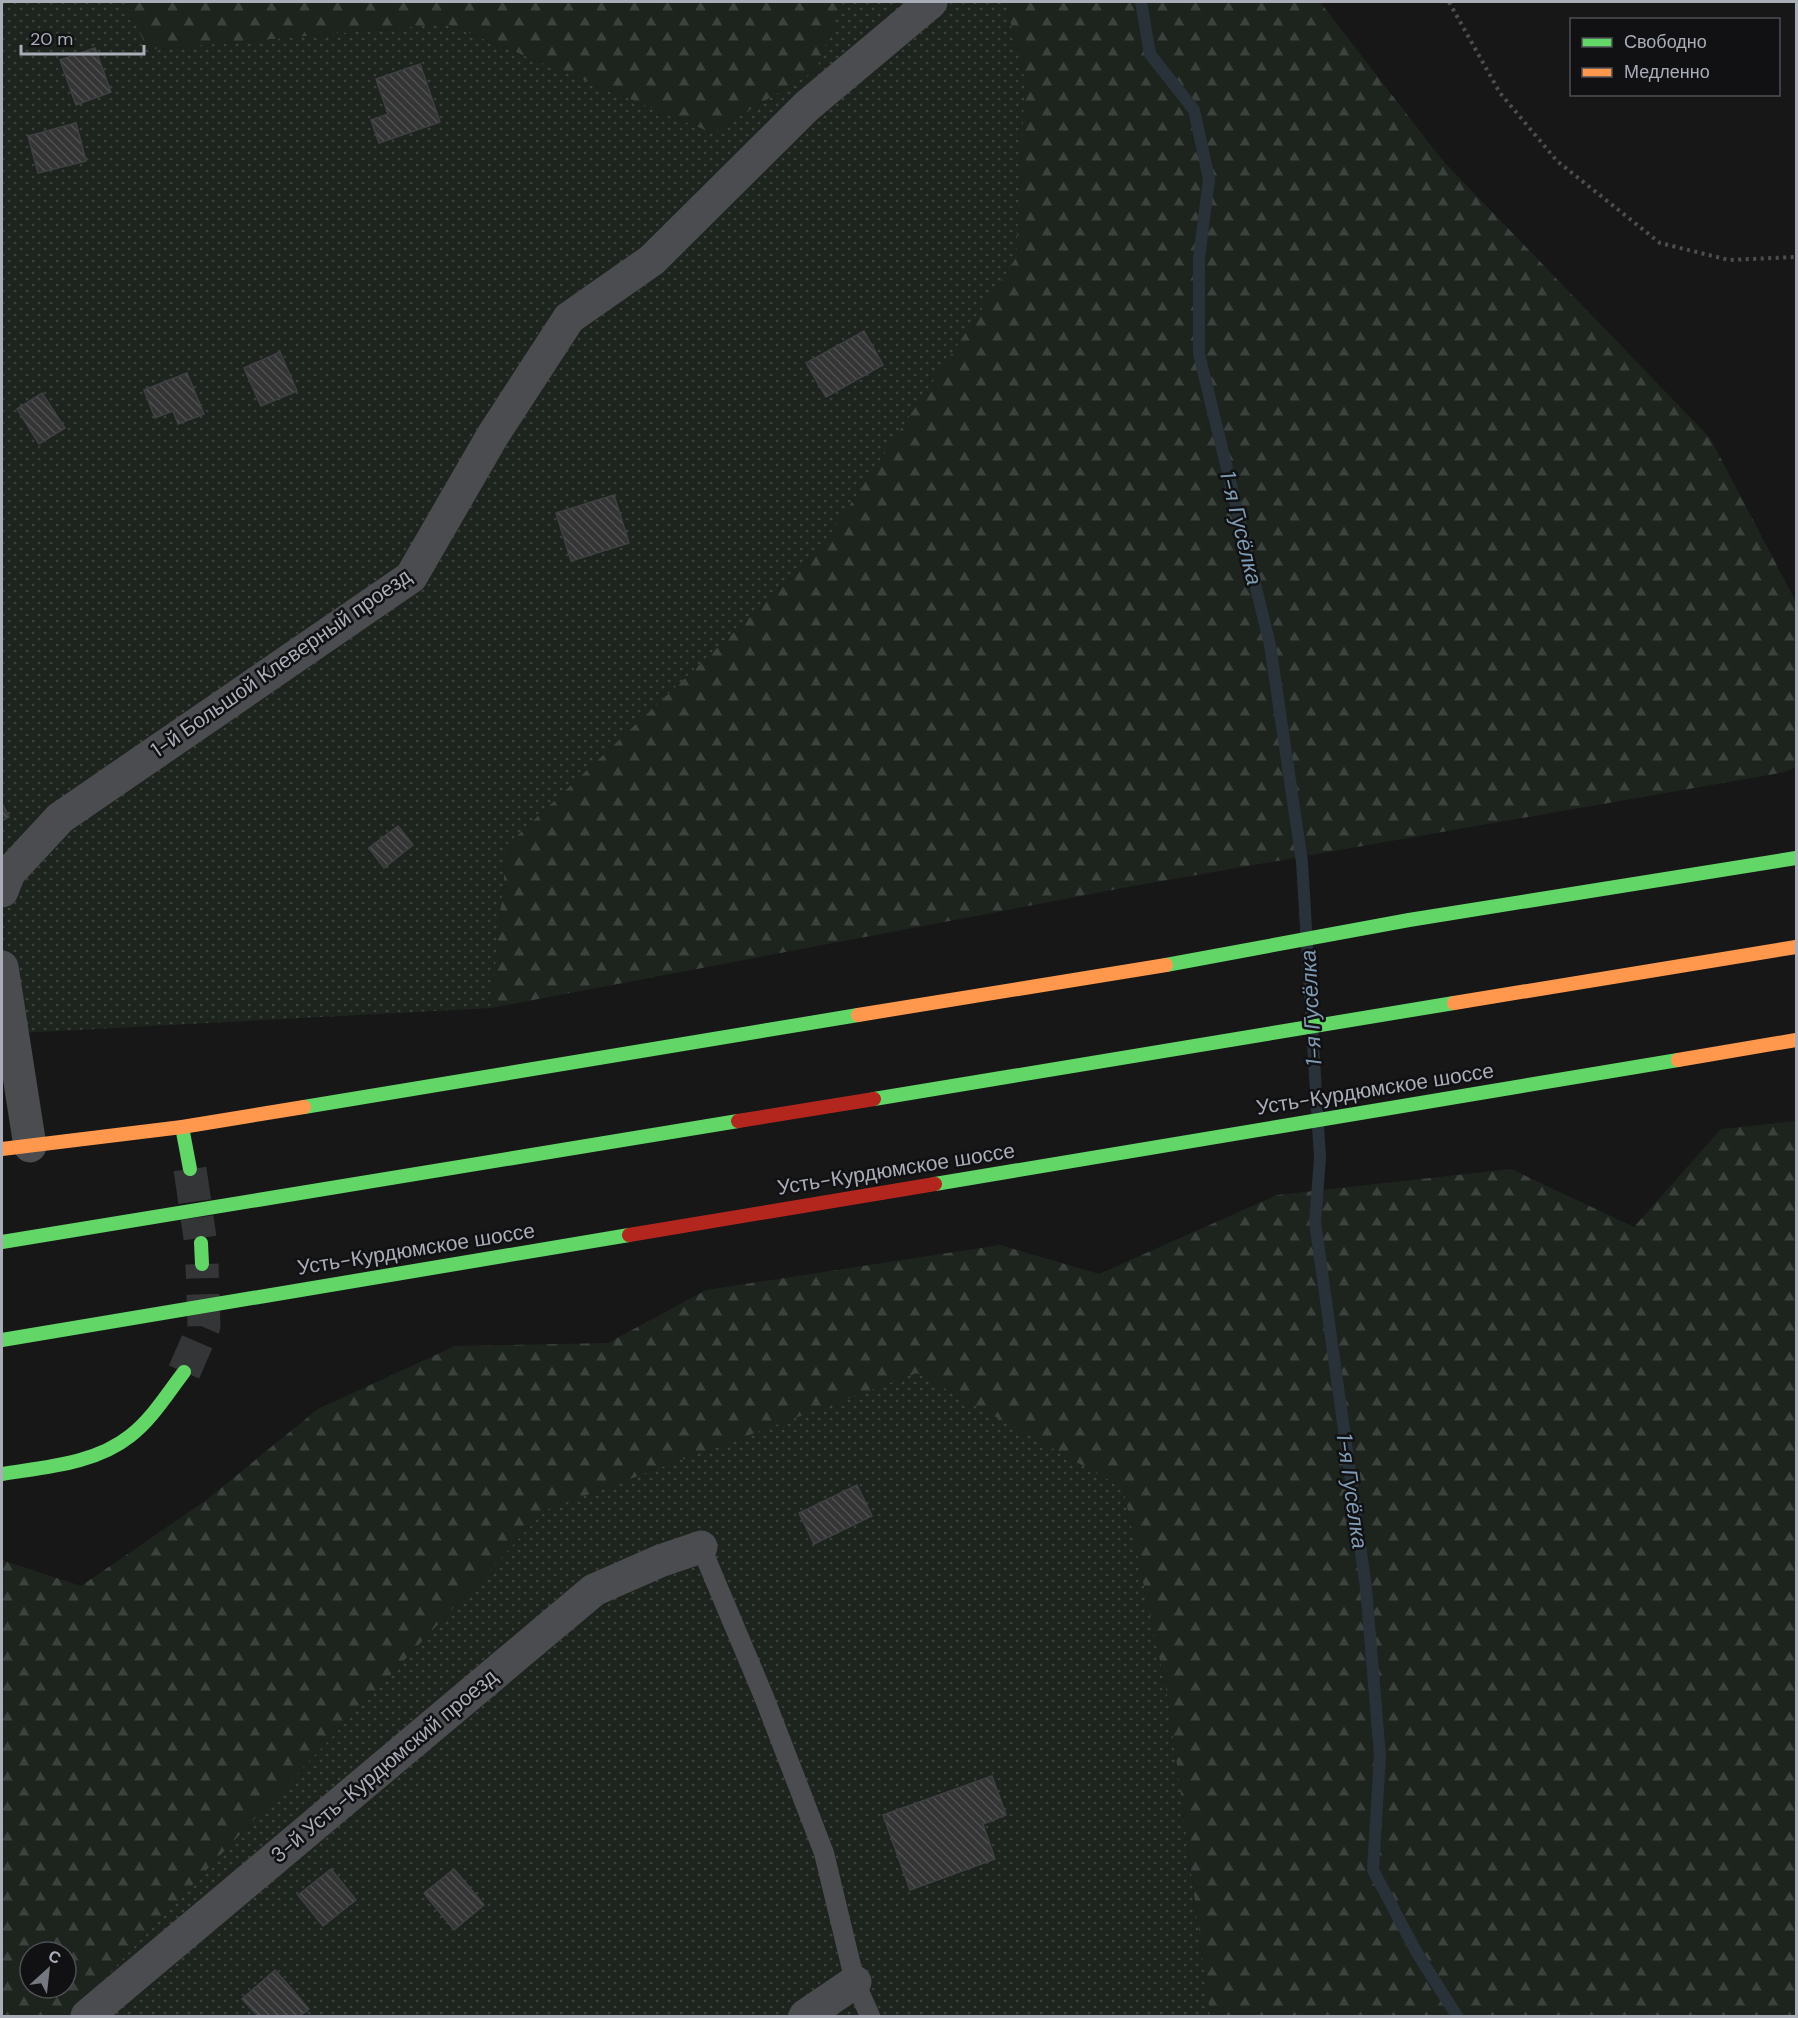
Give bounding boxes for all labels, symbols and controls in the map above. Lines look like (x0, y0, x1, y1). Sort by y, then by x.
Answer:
scale bar (21, 18, 144, 56)
legend (1570, 18, 1780, 96)
text: 20 m (30, 27, 73, 51)
text: Свободно (1624, 30, 1707, 54)
text: Медленно (1624, 60, 1710, 84)
water label: 1-я Гусёлка (1213, 468, 1269, 588)
street label: 1-й Большой Клеверный проезд (146, 562, 416, 764)
water label: 1-я Гусёлка (1293, 949, 1329, 1067)
street label: Усть-Курдюмское шоссе (1254, 1056, 1496, 1122)
street label: Усть-Курдюмское шоссе (775, 1136, 1017, 1202)
street label: Усть-Курдюмское шоссе (295, 1216, 537, 1282)
water label: 1-я Гусёлка (1330, 1431, 1374, 1551)
street label: 3-й Усть-Курдюмский проезд (265, 1663, 503, 1869)
north arrow (18, 1940, 78, 2000)
text: С (45, 1945, 65, 1969)

